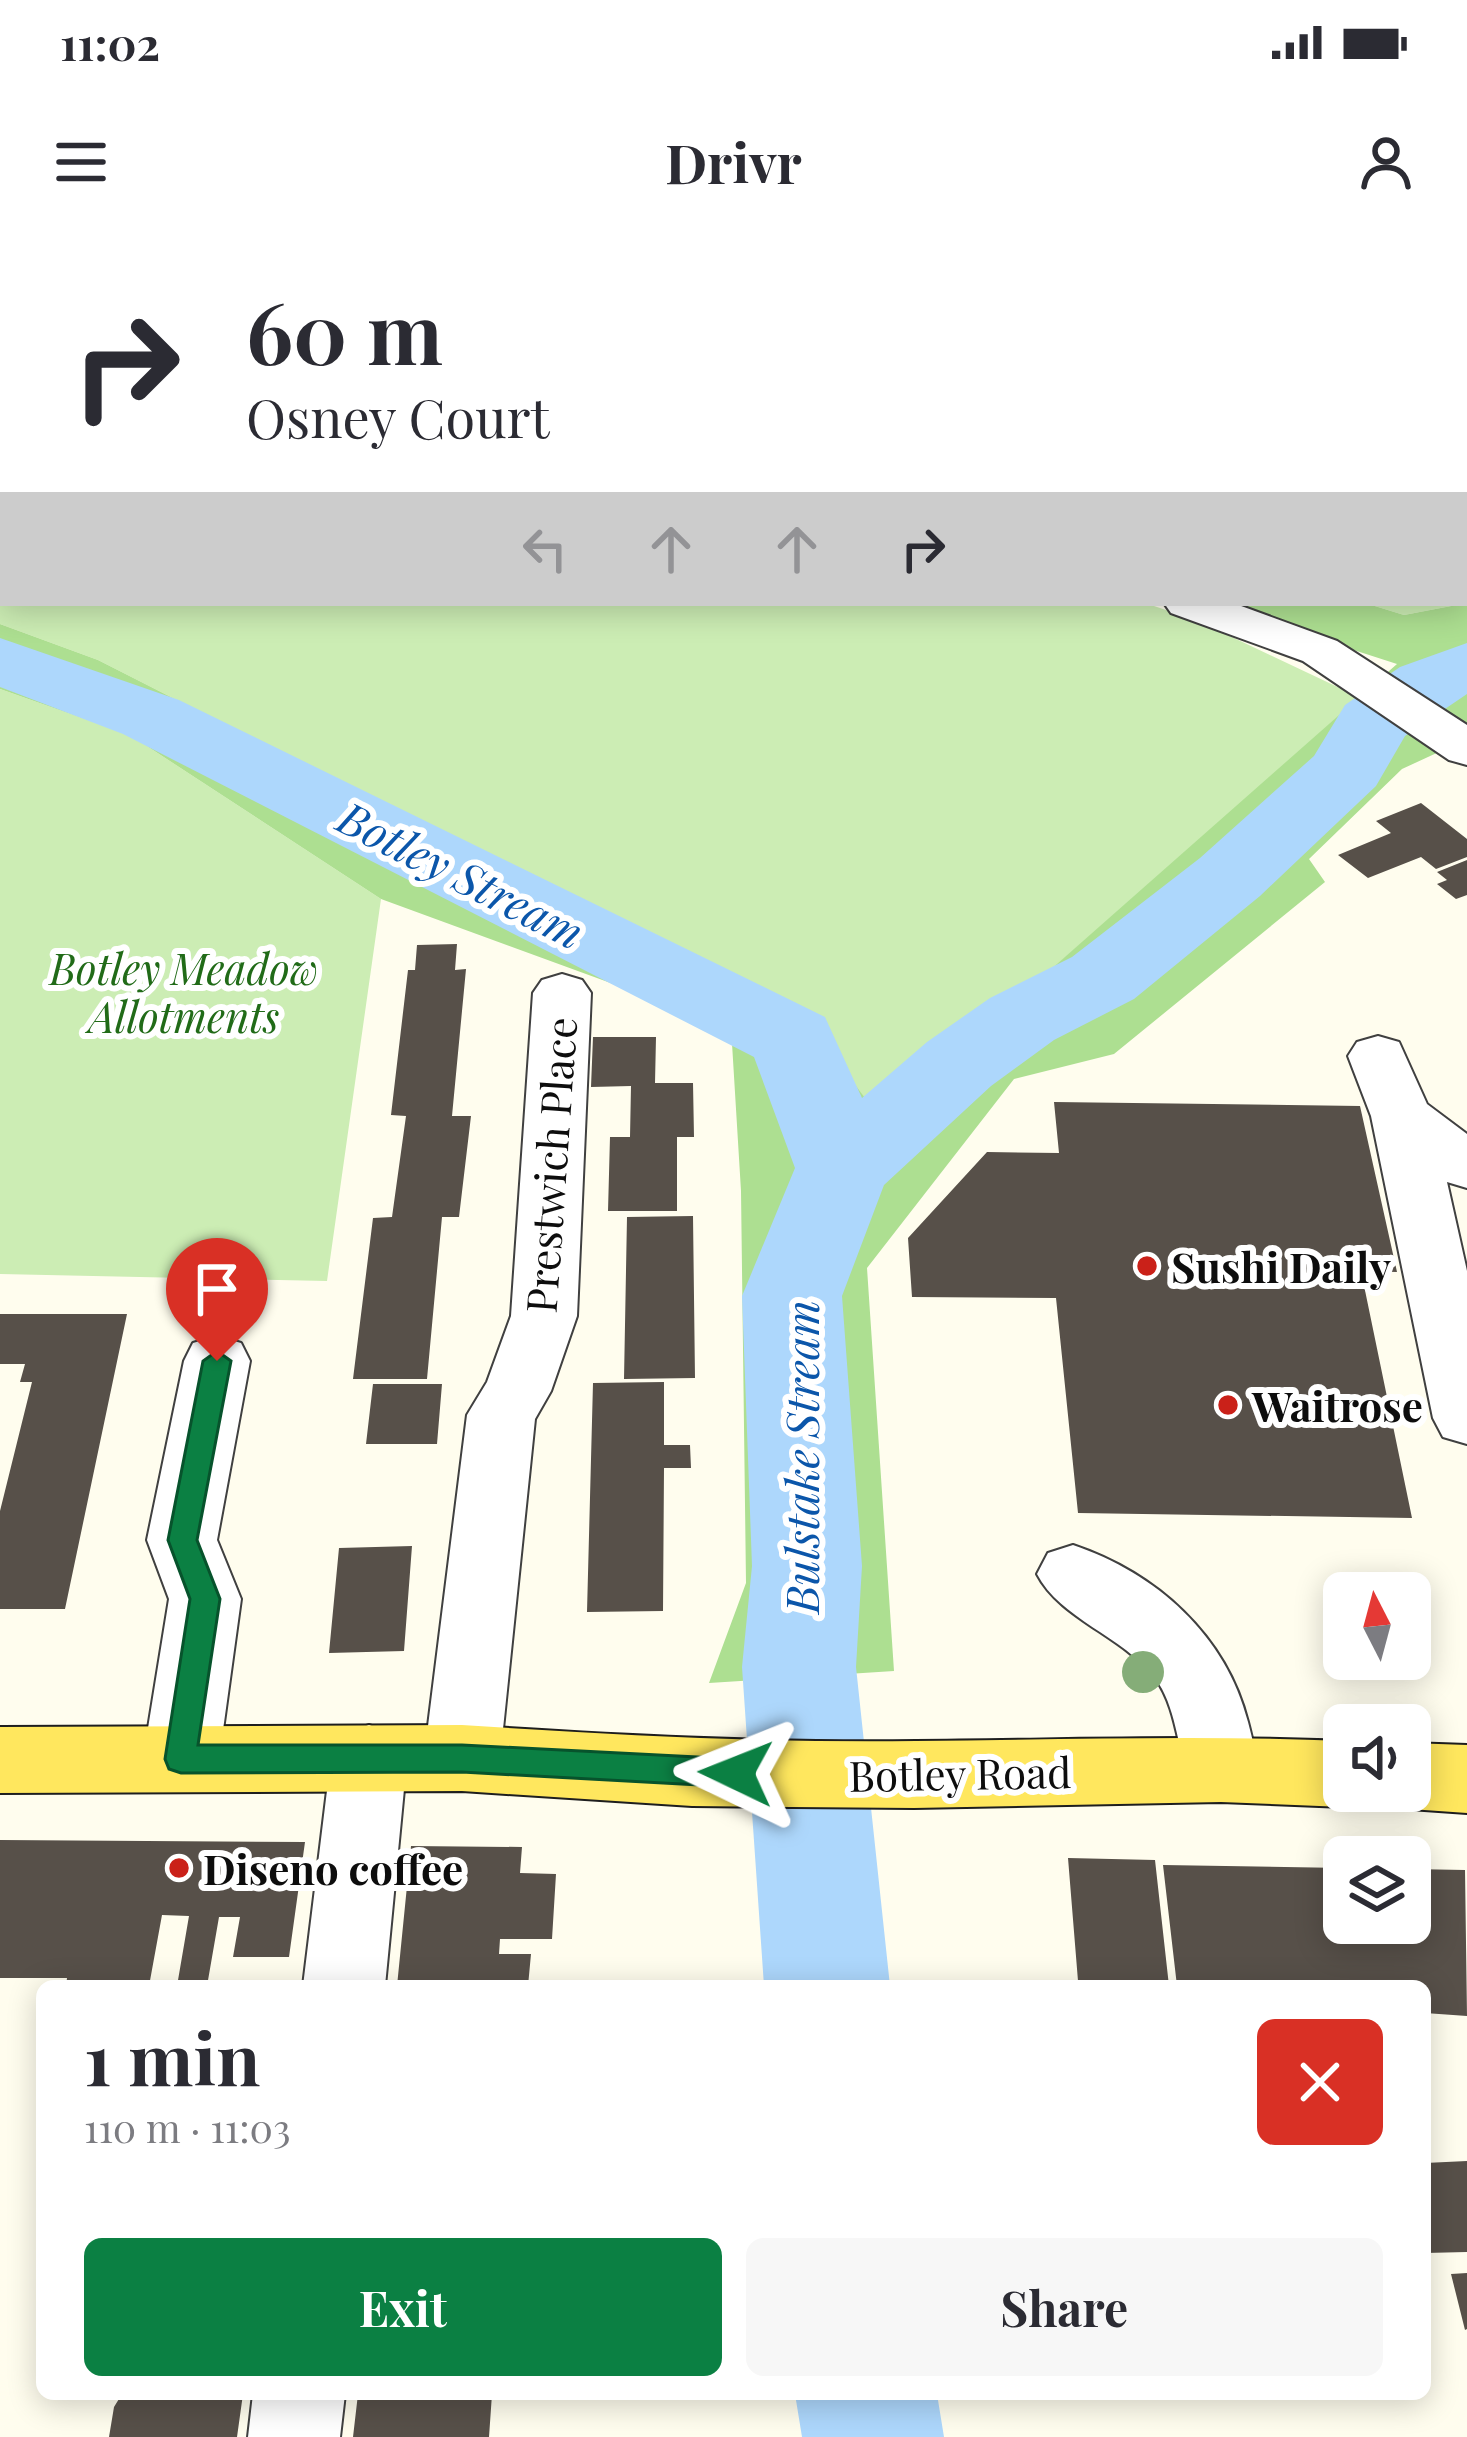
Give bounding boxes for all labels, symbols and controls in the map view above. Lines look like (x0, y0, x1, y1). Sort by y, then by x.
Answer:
text: 11:02 (60, 12, 160, 72)
text: Drivr (665, 126, 802, 198)
icon: menu (48, 129, 114, 195)
icon: person (1353, 129, 1419, 195)
text: 60 m (246, 274, 443, 386)
icon: right (48, 288, 204, 444)
text: Osney Court (246, 381, 550, 453)
icon: left (512, 516, 578, 582)
icon: ahead (638, 516, 704, 582)
icon: ahead (764, 516, 830, 582)
icon: right (890, 516, 956, 582)
water label: Botley Stream (327, 785, 595, 961)
park label: Botley Meadow Allotments (47, 940, 319, 1044)
street label: Prestwich Place (512, 1015, 588, 1315)
pin (166, 1238, 268, 1361)
place label: Sushi Daily (1171, 1238, 1391, 1294)
marker: Sushi Daily (1134, 1253, 1160, 1279)
icon: arrive (184, 1256, 250, 1322)
water label: Bulstake Stream (770, 1300, 830, 1616)
place label: Waitrose (1251, 1377, 1423, 1433)
marker: Waitrose (1215, 1392, 1241, 1418)
north arrow (1323, 1572, 1431, 1680)
map controls (1323, 1572, 1431, 1944)
button: sound (1323, 1704, 1431, 1812)
position arrow (673, 1710, 799, 1836)
street label: Botley Road (848, 1743, 1072, 1803)
button: layers (1323, 1836, 1431, 1944)
place label: Diseno coffee (203, 1840, 463, 1896)
marker: Diseno coffee (166, 1855, 192, 1881)
text: 1 min (84, 2008, 260, 2104)
button: close (1257, 2019, 1383, 2145)
text: 110 m · 11:03 (84, 2101, 291, 2153)
button: Exit (84, 2238, 722, 2376)
button: Share (746, 2238, 1383, 2376)

